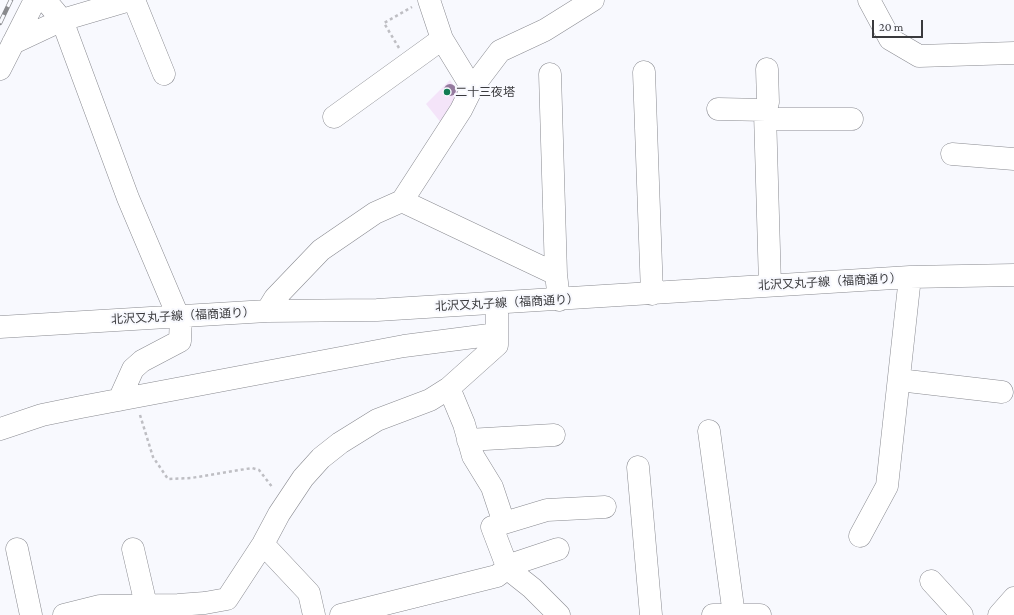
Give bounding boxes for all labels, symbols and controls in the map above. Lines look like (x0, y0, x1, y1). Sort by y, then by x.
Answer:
scale bar (874, 12, 925, 38)
text: 20 m (879, 20, 903, 34)
place label: 二十三夜塔 (455, 85, 515, 99)
marker: 二十三夜塔 (442, 87, 452, 97)
street label: 北沢又丸子線（福商通り） (758, 271, 902, 293)
street label: 北沢又丸子線（福商通り） (435, 292, 579, 314)
street label: 北沢又丸子線（福商通り） (111, 305, 255, 327)

